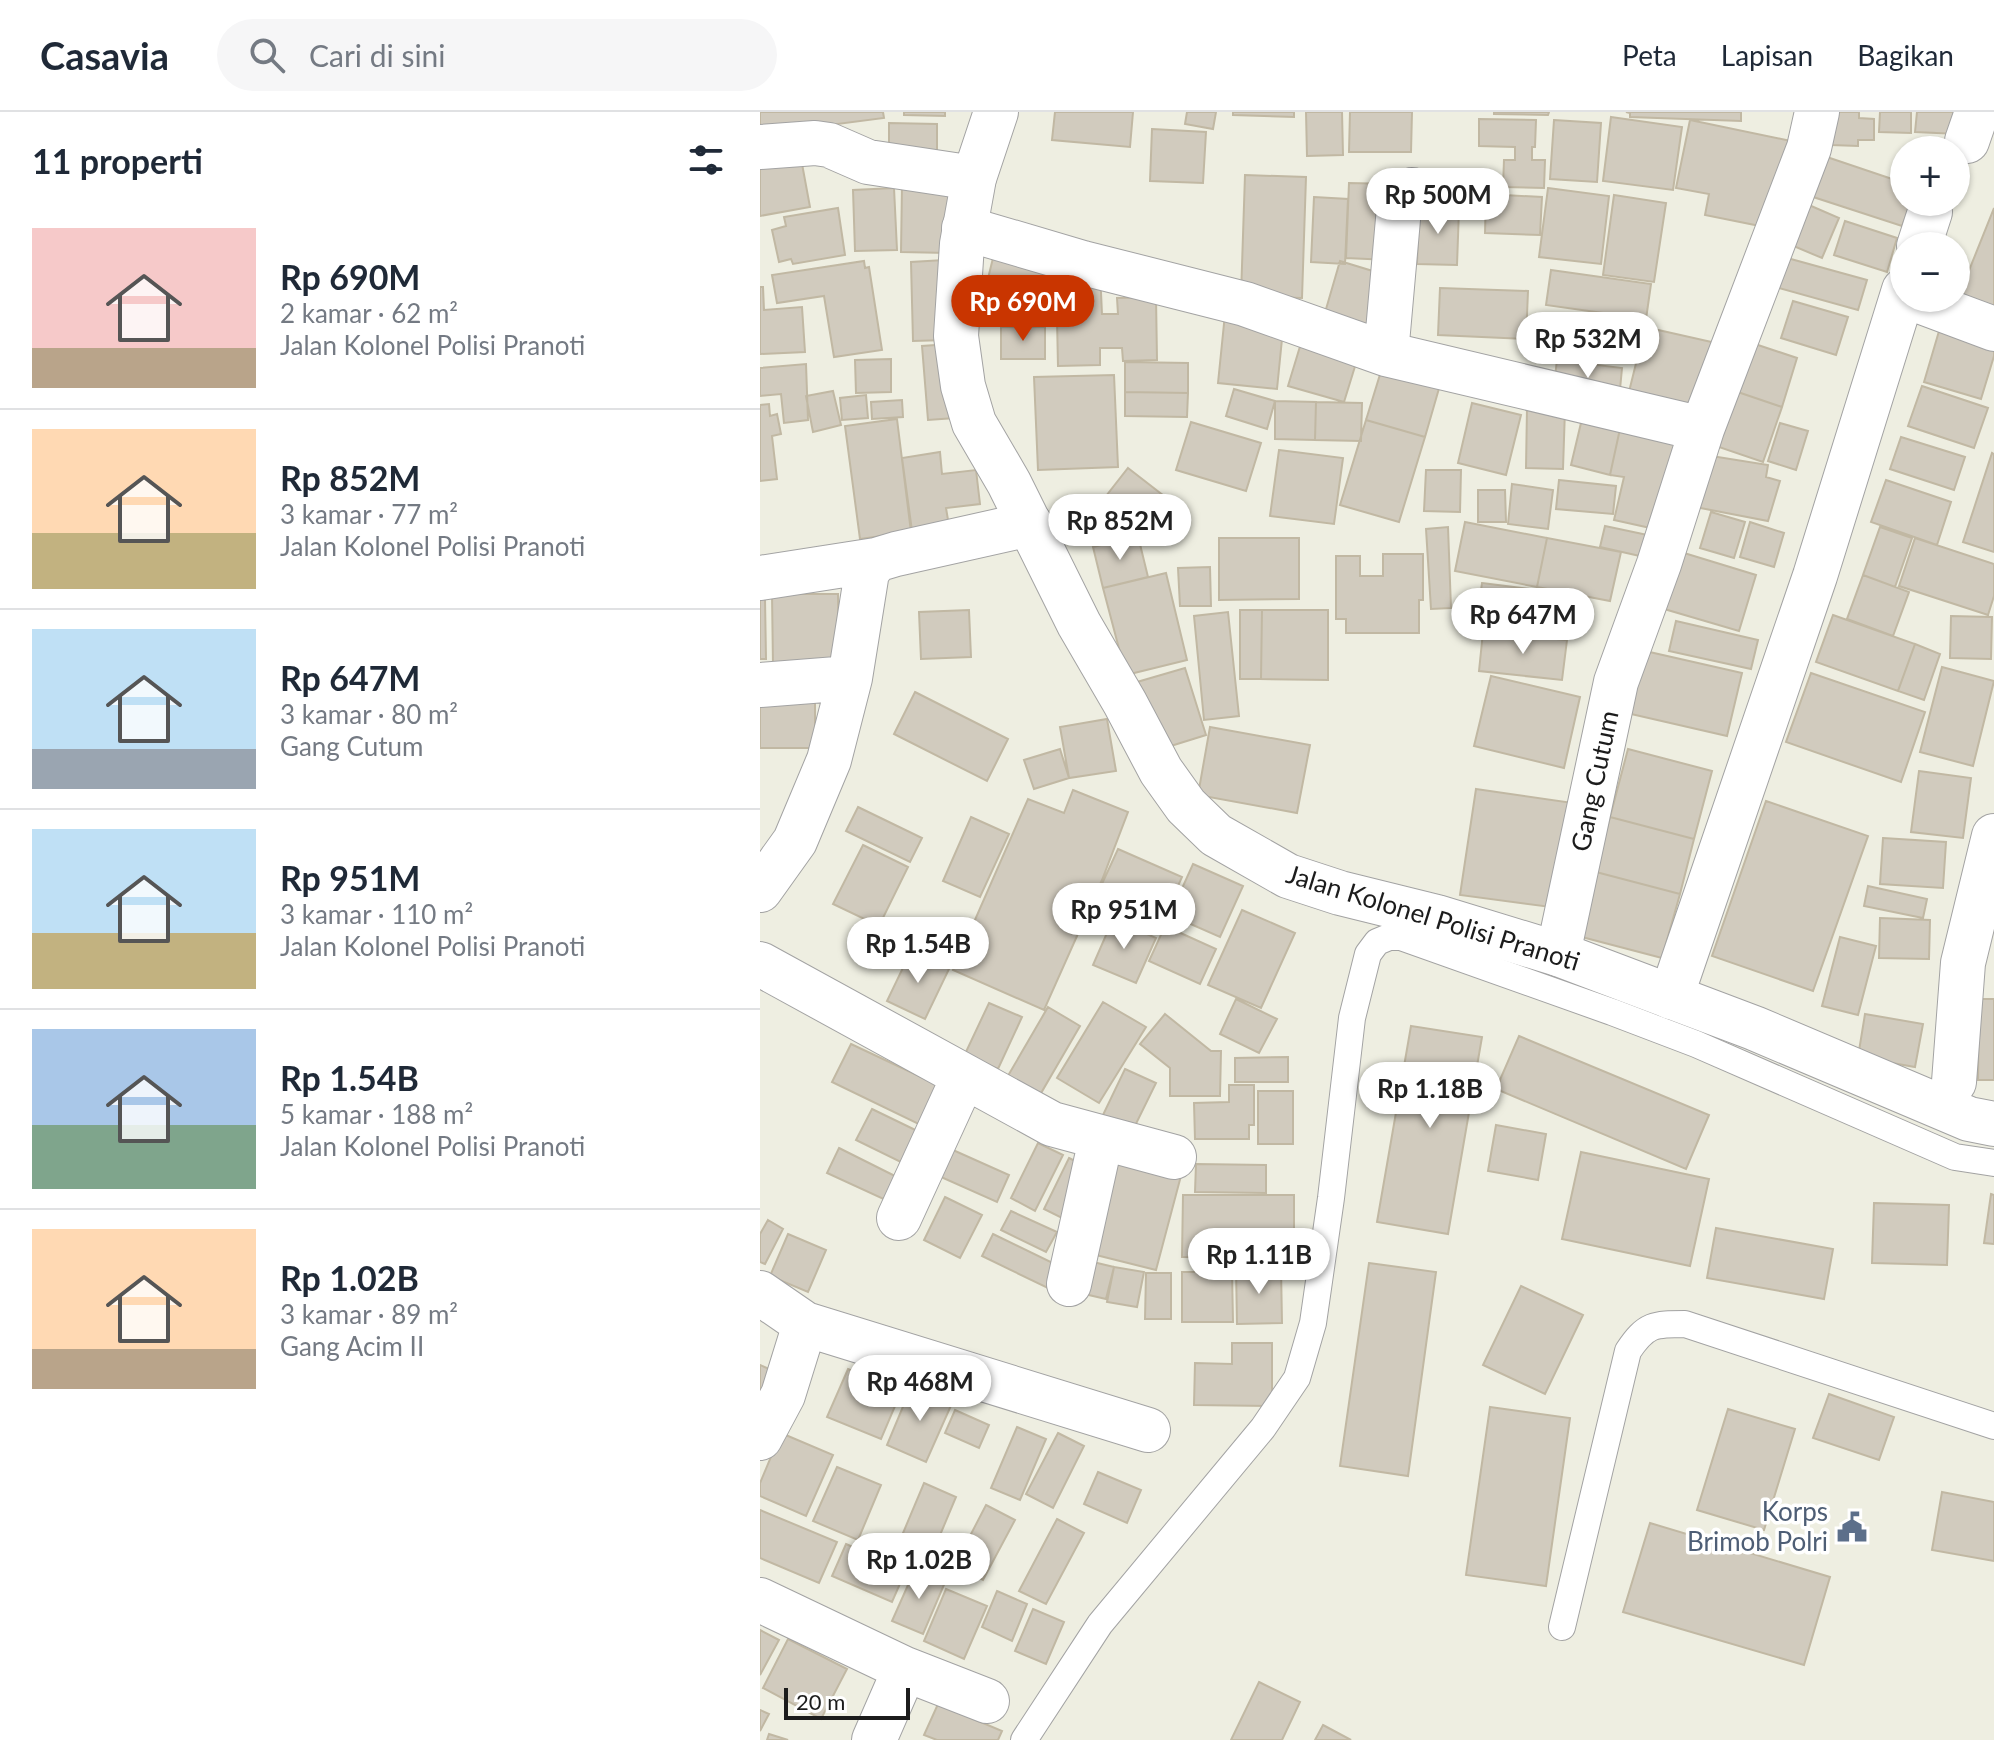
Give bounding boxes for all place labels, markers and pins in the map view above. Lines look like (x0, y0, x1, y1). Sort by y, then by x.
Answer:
pin: Rp 500M (1364, 168, 1512, 236)
pin: Rp 690M (949, 275, 1097, 343)
pin: Rp 532M (1514, 312, 1662, 380)
pin: Rp 852M (1046, 494, 1194, 562)
pin: Rp 647M (1449, 588, 1597, 656)
pin: Rp 951M (1050, 883, 1198, 951)
pin: Rp 1.54B (835, 917, 1001, 985)
pin: Rp 1.18B (1347, 1062, 1513, 1130)
pin: Rp 1.11B (1176, 1228, 1342, 1296)
pin: Rp 468M (846, 1355, 994, 1423)
place label: Korps Brimob Polri (1687, 1495, 1828, 1557)
public building icon: Korps Brimob Polri (1835, 1510, 1869, 1544)
pin: Rp 1.02B (836, 1533, 1002, 1601)

